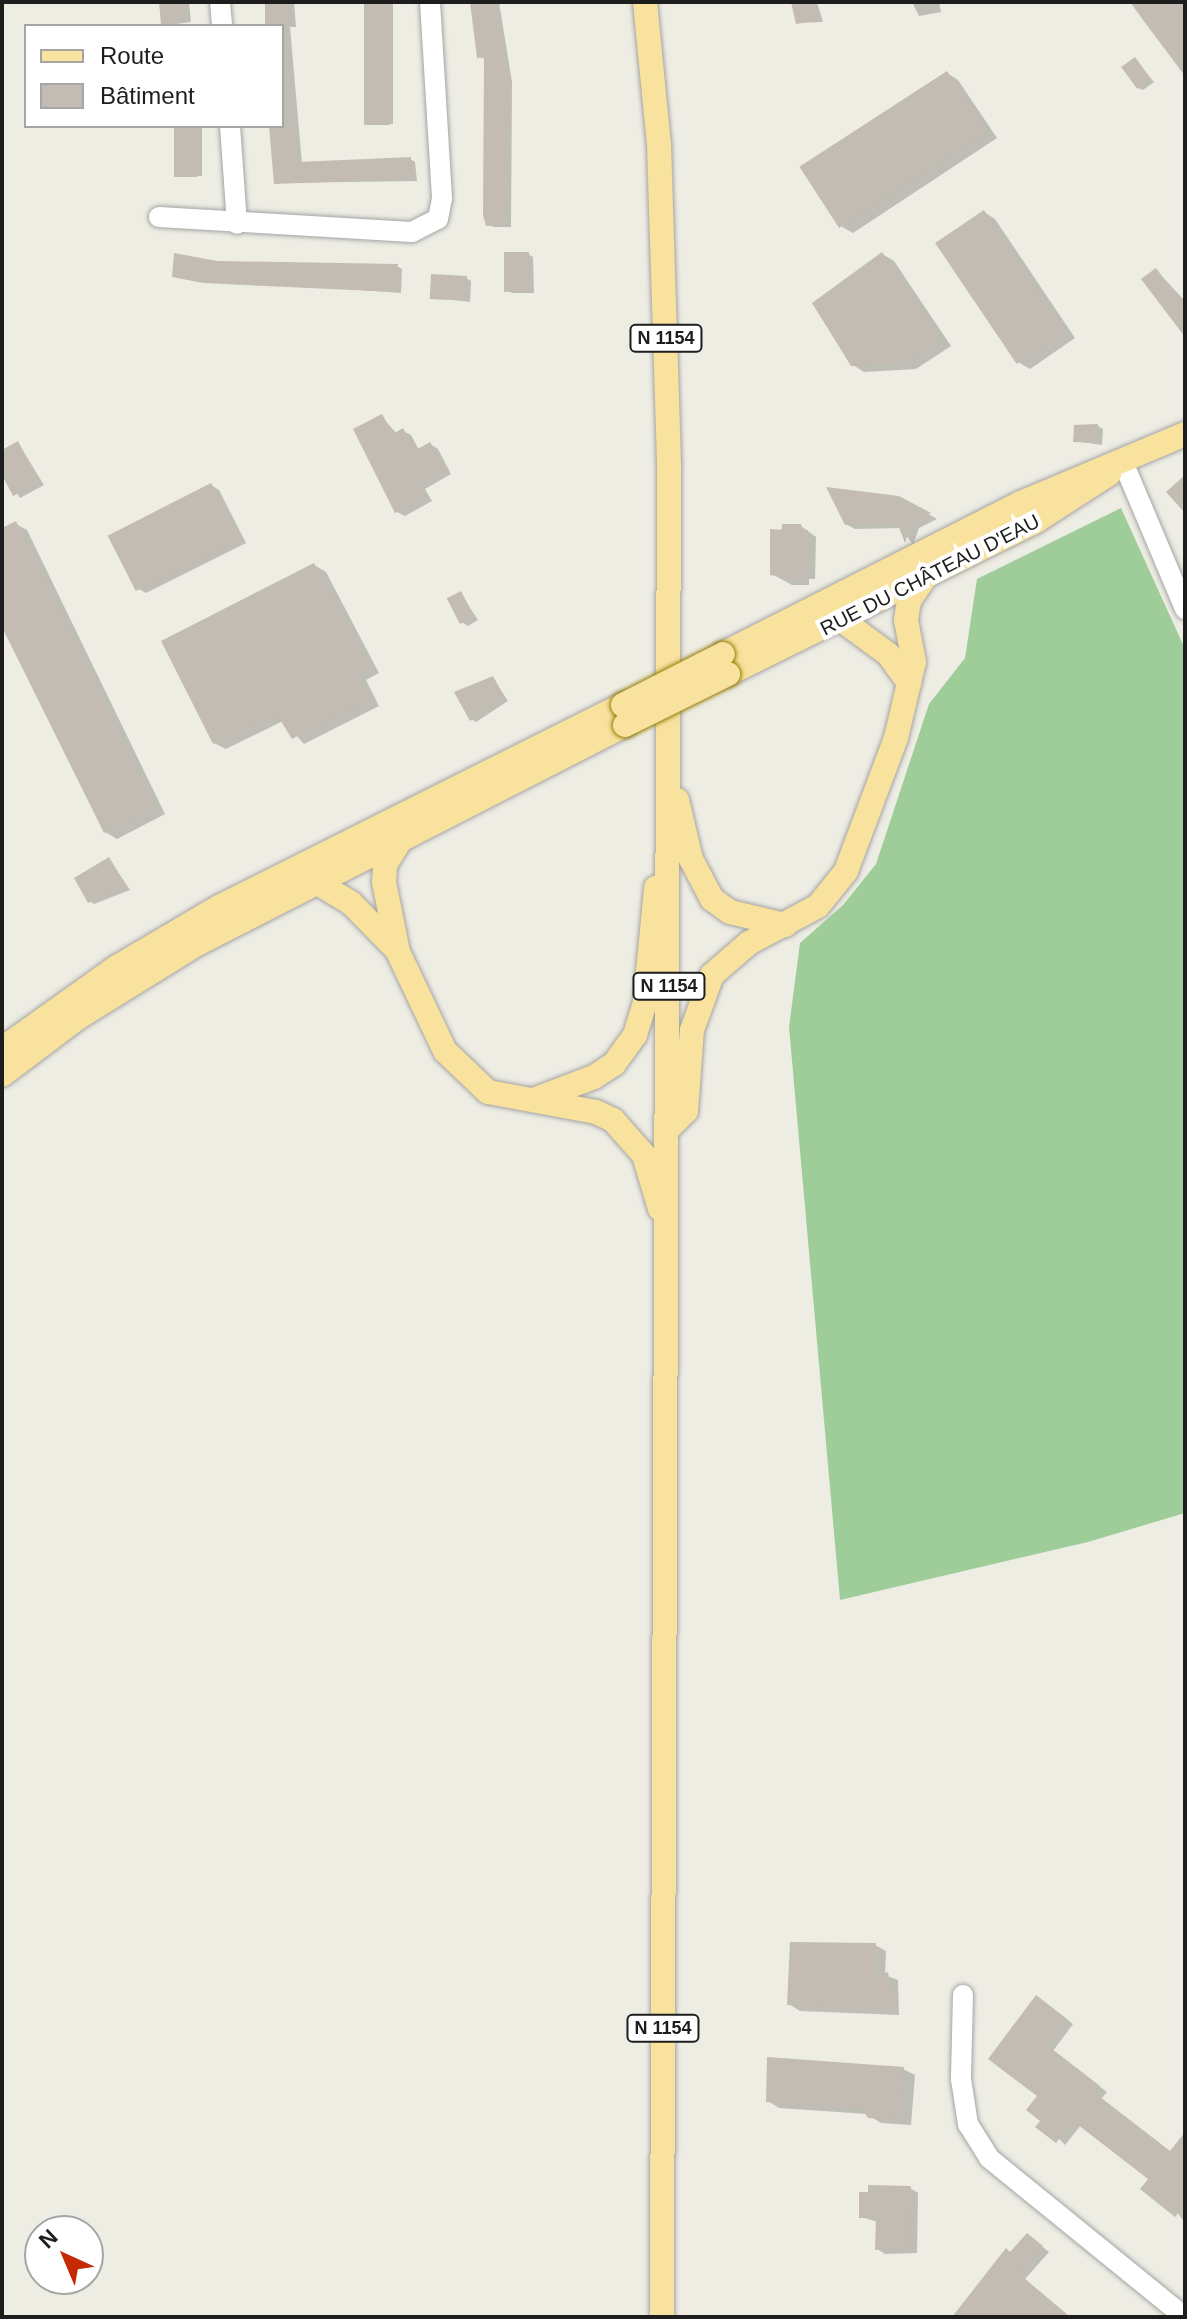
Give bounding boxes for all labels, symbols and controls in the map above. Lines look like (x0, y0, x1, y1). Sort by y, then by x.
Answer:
legend (24, 24, 284, 128)
text: Route (100, 42, 164, 69)
text: Bâtiment (100, 82, 195, 109)
road number: N 1154 (628, 324, 704, 352)
street label: RUE DU CHÂTEAU D'EAU (816, 509, 1044, 641)
road number: N 1154 (631, 972, 707, 1000)
road number: N 1154 (625, 2014, 701, 2042)
north arrow (24, 2215, 104, 2295)
text: N (34, 2224, 63, 2253)

